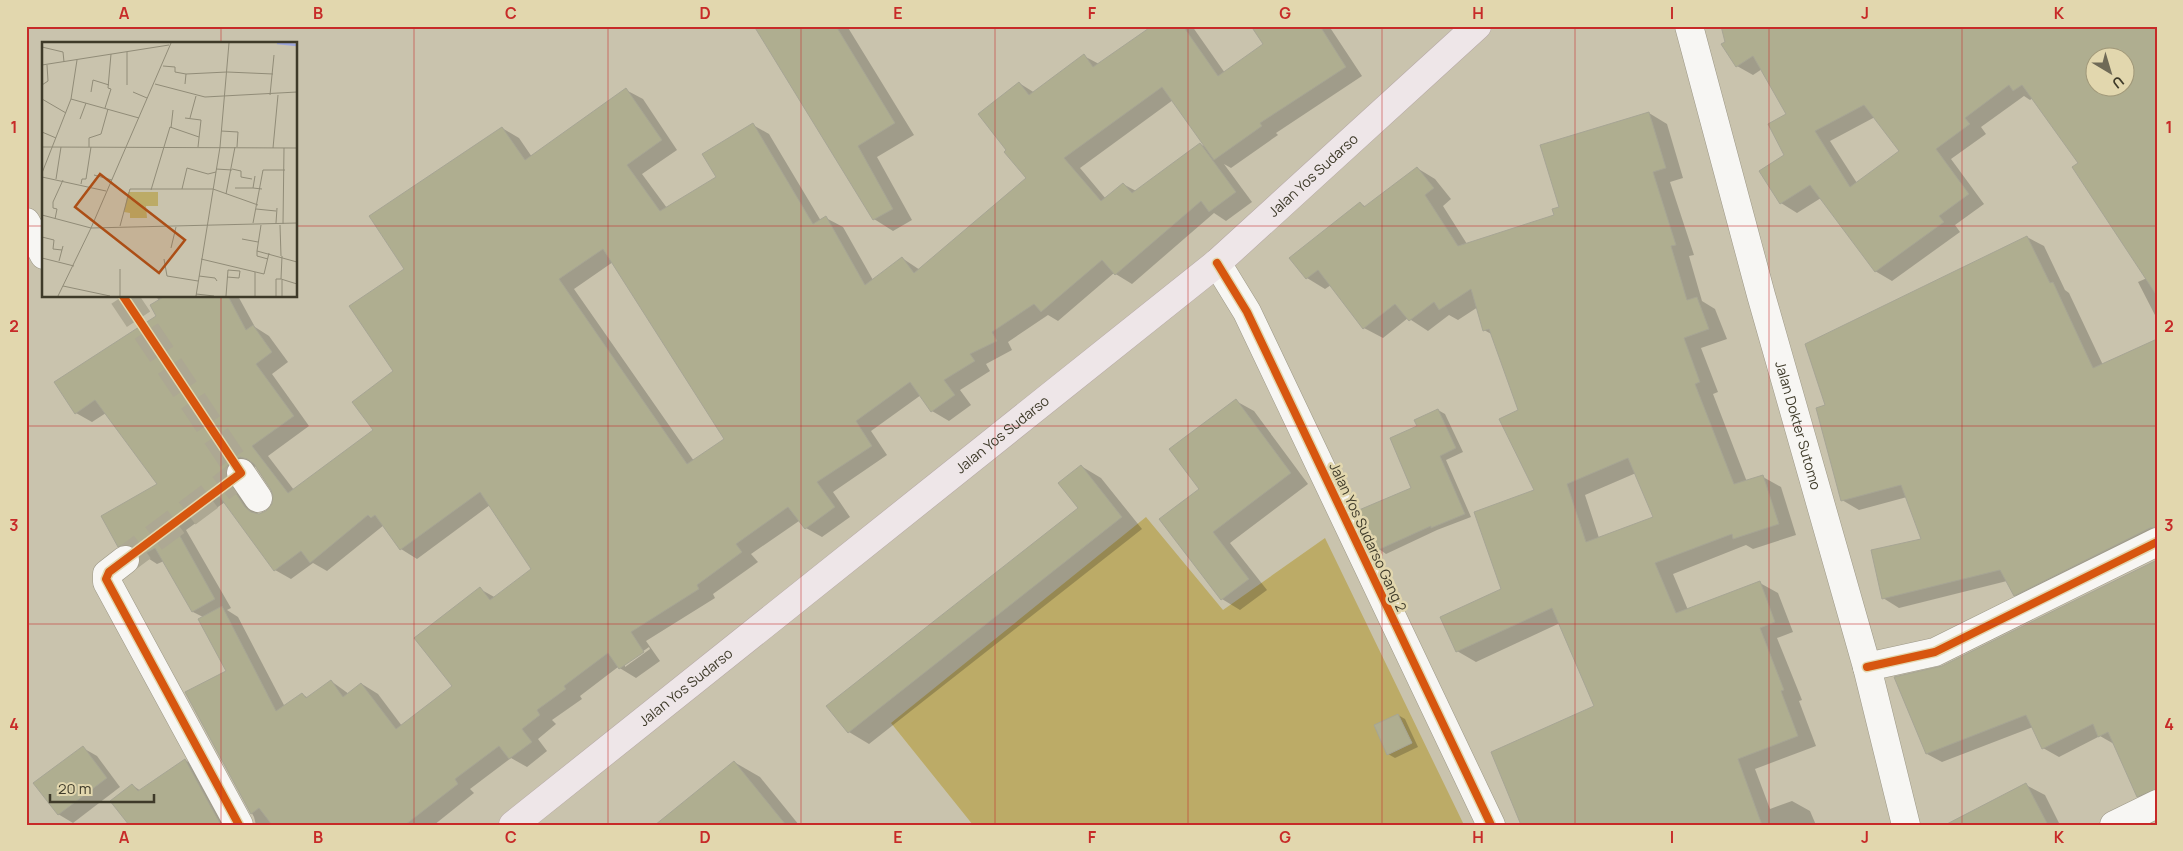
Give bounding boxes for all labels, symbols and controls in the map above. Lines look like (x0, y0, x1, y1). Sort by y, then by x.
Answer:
text: A (119, 2, 130, 24)
text: B (313, 2, 323, 24)
text: C (505, 2, 517, 24)
text: D (699, 2, 711, 24)
text: E (893, 2, 903, 24)
text: F (1088, 2, 1097, 24)
text: G (1279, 2, 1291, 24)
text: H (1472, 2, 1484, 24)
text: I (1670, 2, 1674, 24)
text: J (1861, 2, 1869, 24)
text: K (2054, 2, 2065, 24)
inset map (42, 42, 298, 298)
north arrow (2086, 48, 2136, 98)
text: U (2108, 72, 2128, 93)
text: 1 (10, 116, 18, 138)
text: 1 (2165, 116, 2173, 138)
street label: Jalan Yos Sudarso (1264, 129, 1362, 221)
text: 2 (9, 315, 19, 337)
text: 2 (2164, 315, 2174, 337)
street label: Jalan Dokter Sutomo (1771, 359, 1826, 492)
street label: Jalan Yos Sudarso (951, 391, 1053, 477)
street label: Jalan Yos Sudarso Gang 2 (1325, 459, 1411, 615)
text: 3 (9, 514, 19, 536)
text: 3 (2164, 514, 2174, 536)
street label: Jalan Yos Sudarso (635, 643, 736, 730)
text: 4 (9, 713, 19, 735)
text: 4 (2164, 713, 2174, 735)
scale bar (50, 771, 154, 803)
text: 20 m (58, 778, 91, 799)
text: A (119, 826, 130, 848)
text: B (313, 826, 323, 848)
text: C (505, 826, 517, 848)
text: D (699, 826, 711, 848)
text: E (893, 826, 903, 848)
text: F (1088, 826, 1097, 848)
text: G (1279, 826, 1291, 848)
text: H (1472, 826, 1484, 848)
text: I (1670, 826, 1674, 848)
text: J (1861, 826, 1869, 848)
text: K (2054, 826, 2065, 848)

